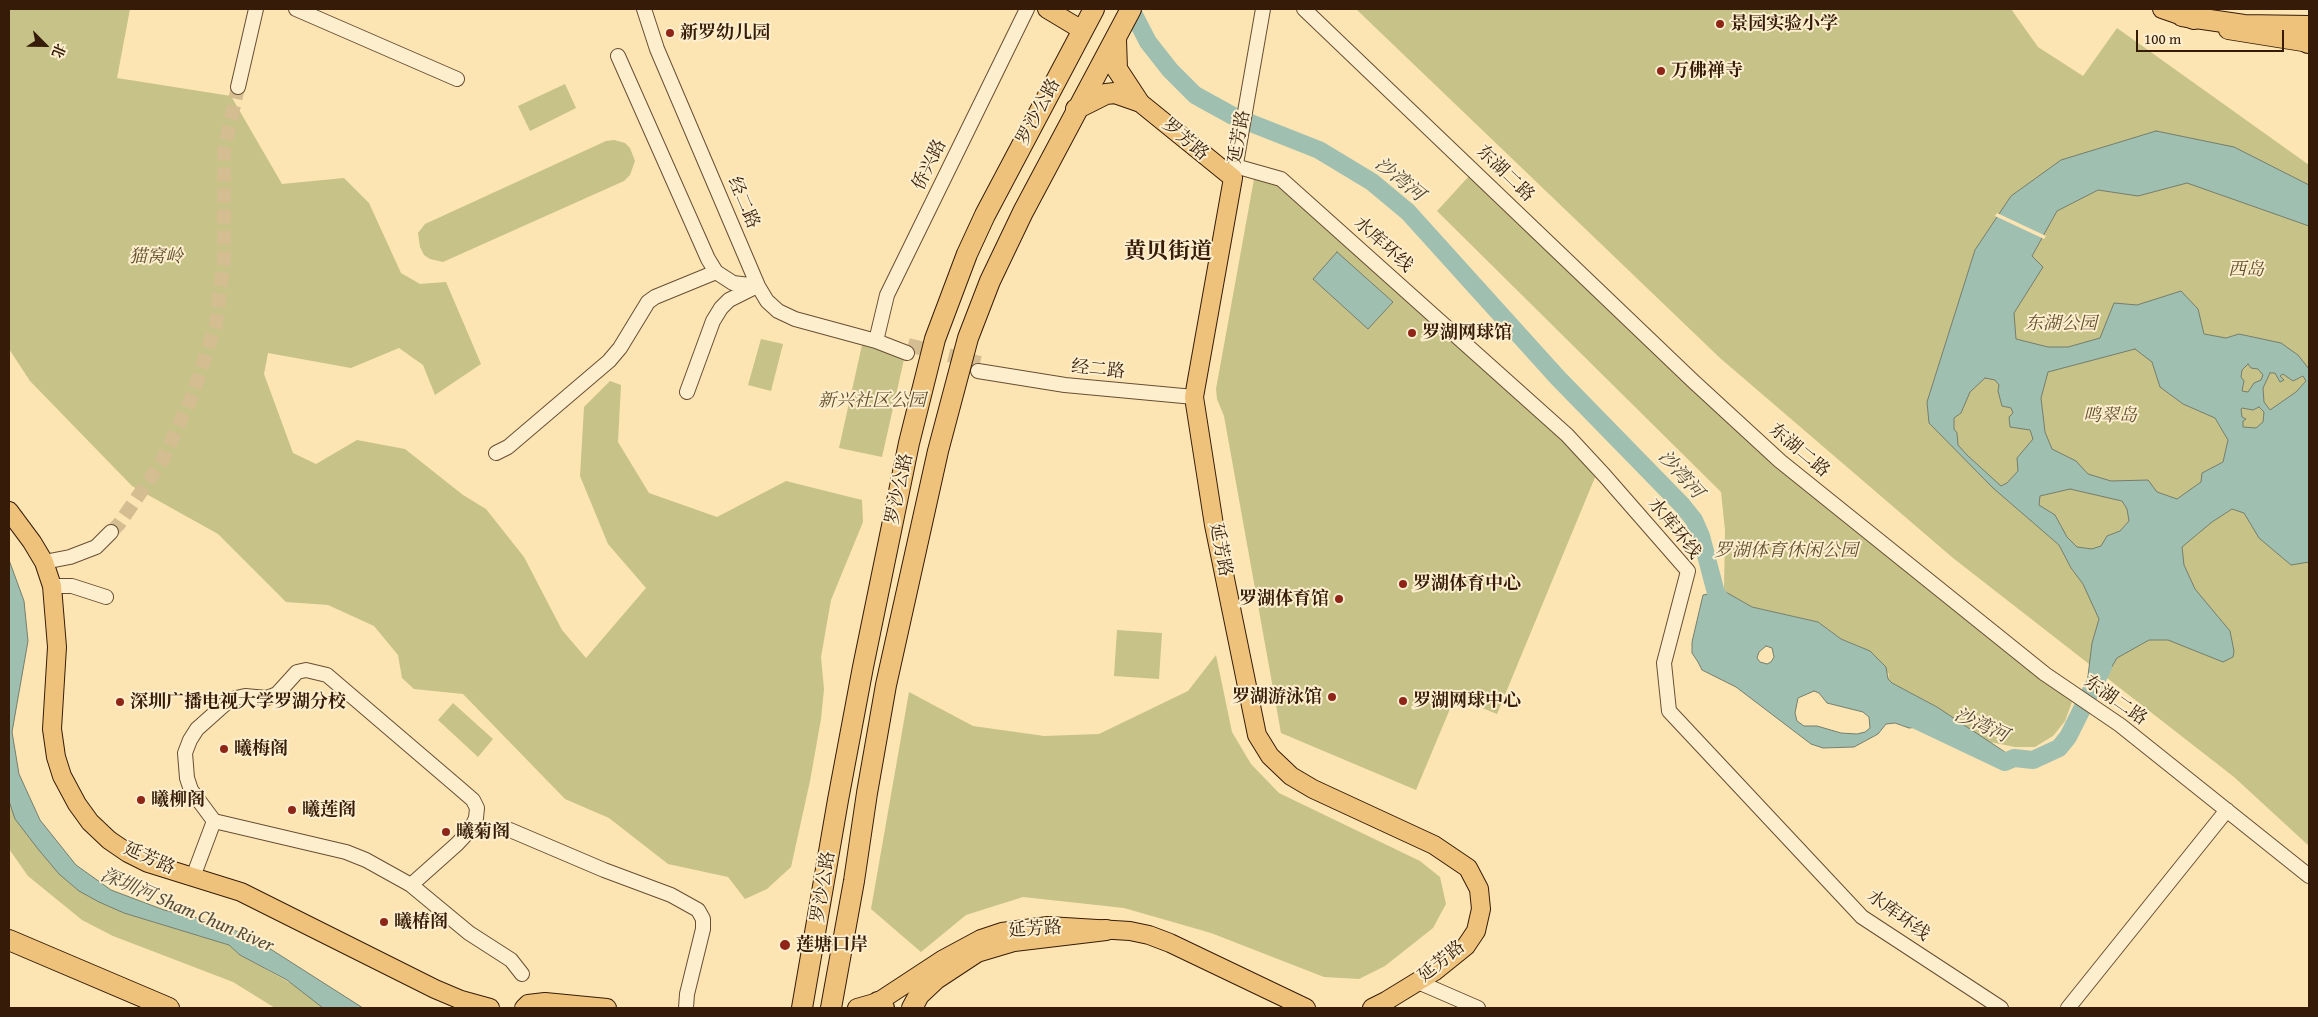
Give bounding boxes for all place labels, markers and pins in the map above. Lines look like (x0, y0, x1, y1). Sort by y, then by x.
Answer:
place label: 景园实验小学 (1730, 13, 1838, 35)
marker: 景园实验小学 (1714, 18, 1726, 30)
place label: 新罗幼儿园 (680, 22, 770, 44)
marker: 新罗幼儿园 (664, 27, 676, 39)
place label: 万佛禅寺 (1671, 60, 1743, 82)
marker: 万佛禅寺 (1655, 65, 1667, 77)
place label: 罗湖网球馆 (1422, 322, 1512, 344)
marker: 罗湖网球馆 (1406, 327, 1418, 339)
place label: 罗湖体育中心 (1413, 573, 1521, 595)
marker: 罗湖体育中心 (1397, 578, 1409, 590)
place label: 罗湖体育馆 (1239, 588, 1329, 610)
marker: 罗湖体育馆 (1333, 593, 1345, 605)
place label: 罗湖游泳馆 (1232, 686, 1322, 708)
place label: 罗湖网球中心 (1413, 690, 1521, 712)
place label: 深圳广播电视大学罗湖分校 (130, 691, 346, 713)
marker: 罗湖游泳馆 (1326, 691, 1338, 703)
marker: 罗湖网球中心 (1397, 695, 1409, 707)
marker: 深圳广播电视大学罗湖分校 (114, 696, 126, 708)
place label: 曦梅阁 (234, 738, 288, 760)
marker: 曦梅阁 (218, 743, 230, 755)
place label: 曦柳阁 (151, 789, 205, 811)
marker: 曦柳阁 (135, 794, 147, 806)
place label: 曦莲阁 (302, 799, 356, 821)
marker: 曦莲阁 (286, 804, 298, 816)
place label: 曦菊阁 (456, 821, 510, 843)
marker: 曦菊阁 (440, 826, 452, 838)
place label: 曦椿阁 (394, 911, 448, 933)
marker: 曦椿阁 (378, 916, 390, 928)
place label: 莲塘口岸 (796, 934, 868, 956)
marker: 莲塘口岸 (778, 938, 792, 952)

